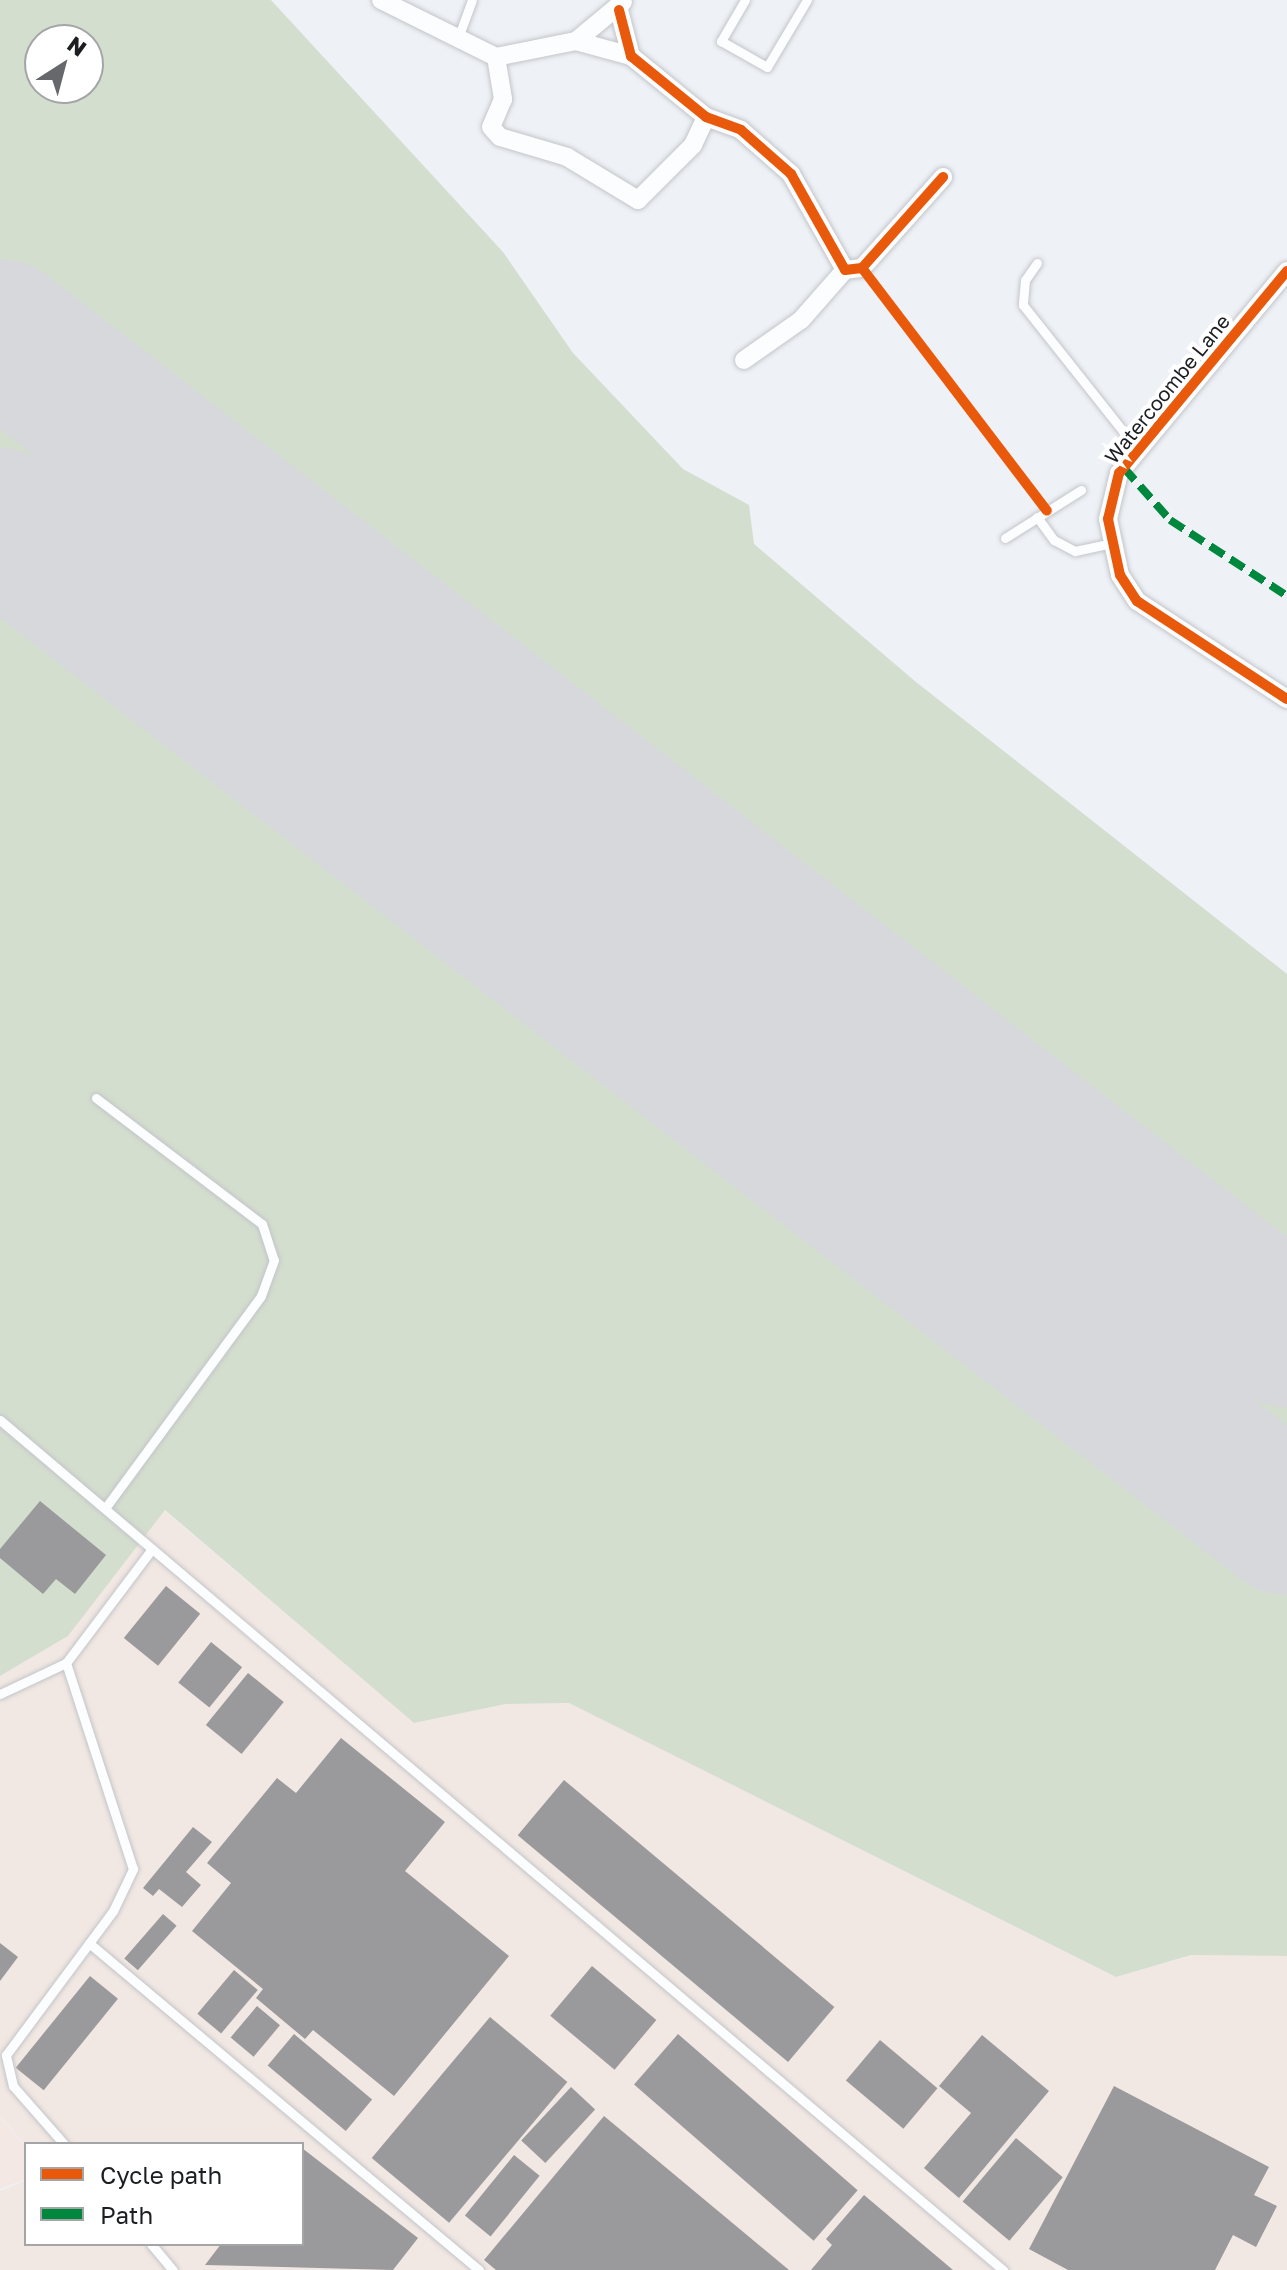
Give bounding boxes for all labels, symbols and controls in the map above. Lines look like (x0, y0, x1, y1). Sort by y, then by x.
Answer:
north arrow (24, 24, 104, 104)
text: N (63, 30, 92, 62)
street label: Watercoombe Lane (1099, 310, 1235, 468)
legend (24, 2142, 304, 2246)
text: Cycle path (100, 2160, 222, 2189)
text: Path (100, 2200, 153, 2229)

